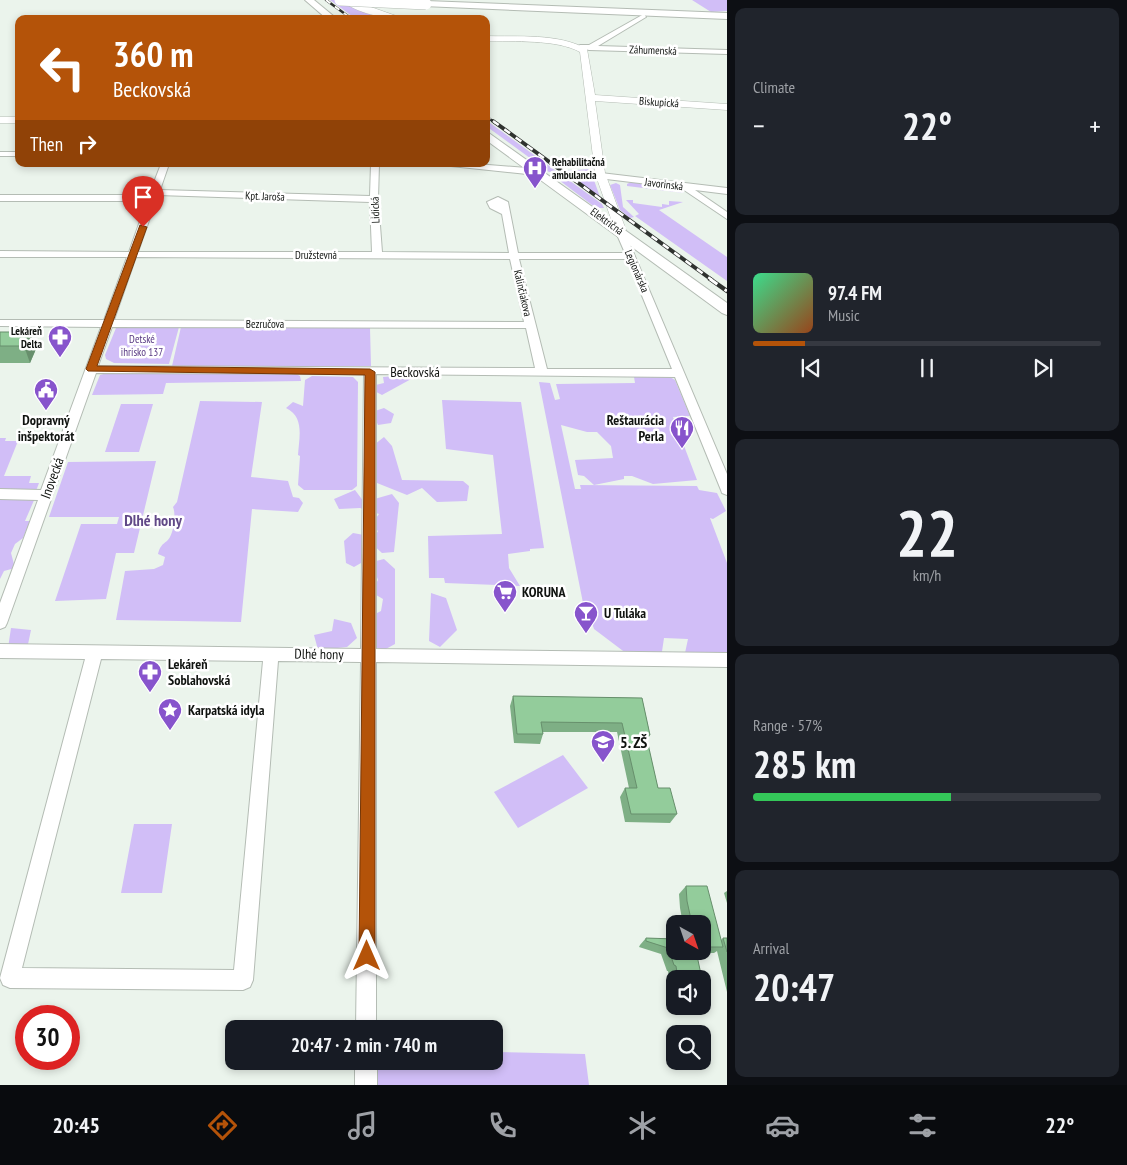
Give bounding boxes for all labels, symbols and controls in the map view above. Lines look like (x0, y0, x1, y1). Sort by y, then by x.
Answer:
text: 360 m (113, 31, 194, 77)
icon: left (30, 35, 95, 100)
street label: Záhumenská (629, 42, 677, 58)
text: Beckovská (113, 75, 191, 103)
text: Climate (753, 77, 795, 97)
street label: Biskupická (639, 94, 679, 110)
text: 22° (902, 101, 952, 150)
text: − (753, 107, 765, 144)
text: + (1089, 107, 1101, 144)
icon: right (73, 130, 101, 158)
text: Then (30, 132, 63, 156)
hospital icon: Rehabilitačná ambulancia (522, 155, 548, 189)
place label: Rehabilitačná ambulancia (552, 155, 605, 182)
street label: Javorinská (643, 175, 684, 193)
pin (122, 176, 164, 227)
icon: arrive (129, 183, 157, 211)
street label: Kpt. Jaroša (245, 188, 285, 204)
street label: Lidická (368, 196, 382, 224)
street label: Električná (588, 204, 626, 238)
street label: Družstevná (295, 248, 337, 262)
street label: Legionárska (622, 248, 652, 294)
street label: Kalinčiakova (511, 268, 535, 318)
text: 97.4 FM (828, 281, 882, 305)
text: Music (828, 305, 860, 325)
street label: Bezručova (246, 317, 284, 331)
place label: Lekáreň Delta (11, 324, 42, 351)
pharmacy icon: Lekáreň Delta (47, 324, 73, 358)
park label: Detské ihrisko 137 (121, 332, 163, 359)
icon: previous (797, 354, 825, 382)
icon: pause (913, 354, 941, 382)
icon: next (1029, 354, 1057, 382)
street label: Beckovská (390, 363, 440, 381)
public building icon: Dopravný inšpektorát (33, 377, 59, 411)
place label: Dopravný inšpektorát (18, 411, 74, 445)
place label: Reštaurácia Perla (607, 411, 664, 445)
restaurant icon: Reštaurácia Perla (669, 415, 695, 449)
street label: Inovecká (36, 455, 68, 501)
text: 22 (896, 490, 958, 574)
district label: Dlhé hony (124, 510, 182, 530)
text: km/h (913, 565, 941, 585)
supermarket icon: KORUNA (492, 579, 518, 613)
place label: KORUNA (522, 583, 566, 601)
bar icon: U Tuláka (573, 600, 599, 634)
place label: U Tuláka (604, 604, 646, 622)
street label: Dlhé hony (294, 645, 344, 663)
place label: Lekáreň Soblahovská (168, 655, 230, 689)
pharmacy icon: Lekáreň Soblahovská (137, 659, 163, 693)
place icon: Karpatská idyla (157, 697, 183, 731)
place label: Karpatská idyla (188, 701, 265, 719)
text: Range · 57% (753, 715, 822, 735)
school or university icon: 5. ZŠ (590, 729, 616, 763)
place label: 5. ZŠ (620, 732, 647, 752)
text: 285 km (753, 739, 856, 788)
north arrow (666, 915, 711, 960)
map controls (666, 915, 711, 1070)
position arrow (340, 929, 392, 981)
text: Arrival (753, 938, 789, 958)
text: 20:47 (753, 962, 835, 1011)
button: sound (666, 970, 711, 1015)
speed limit sign: 30 (15, 1005, 80, 1070)
button: search (666, 1025, 711, 1070)
text: 20:47 · 2 min · 740 m (291, 1033, 437, 1057)
icon: directions (205, 1108, 240, 1143)
icon: music (345, 1108, 380, 1143)
icon: phone (485, 1108, 520, 1143)
icon: climate (625, 1108, 660, 1143)
icon: car (765, 1108, 800, 1143)
icon: filters (905, 1108, 940, 1143)
text: 20:45 (53, 1111, 100, 1139)
text: 22° (1045, 1111, 1074, 1139)

